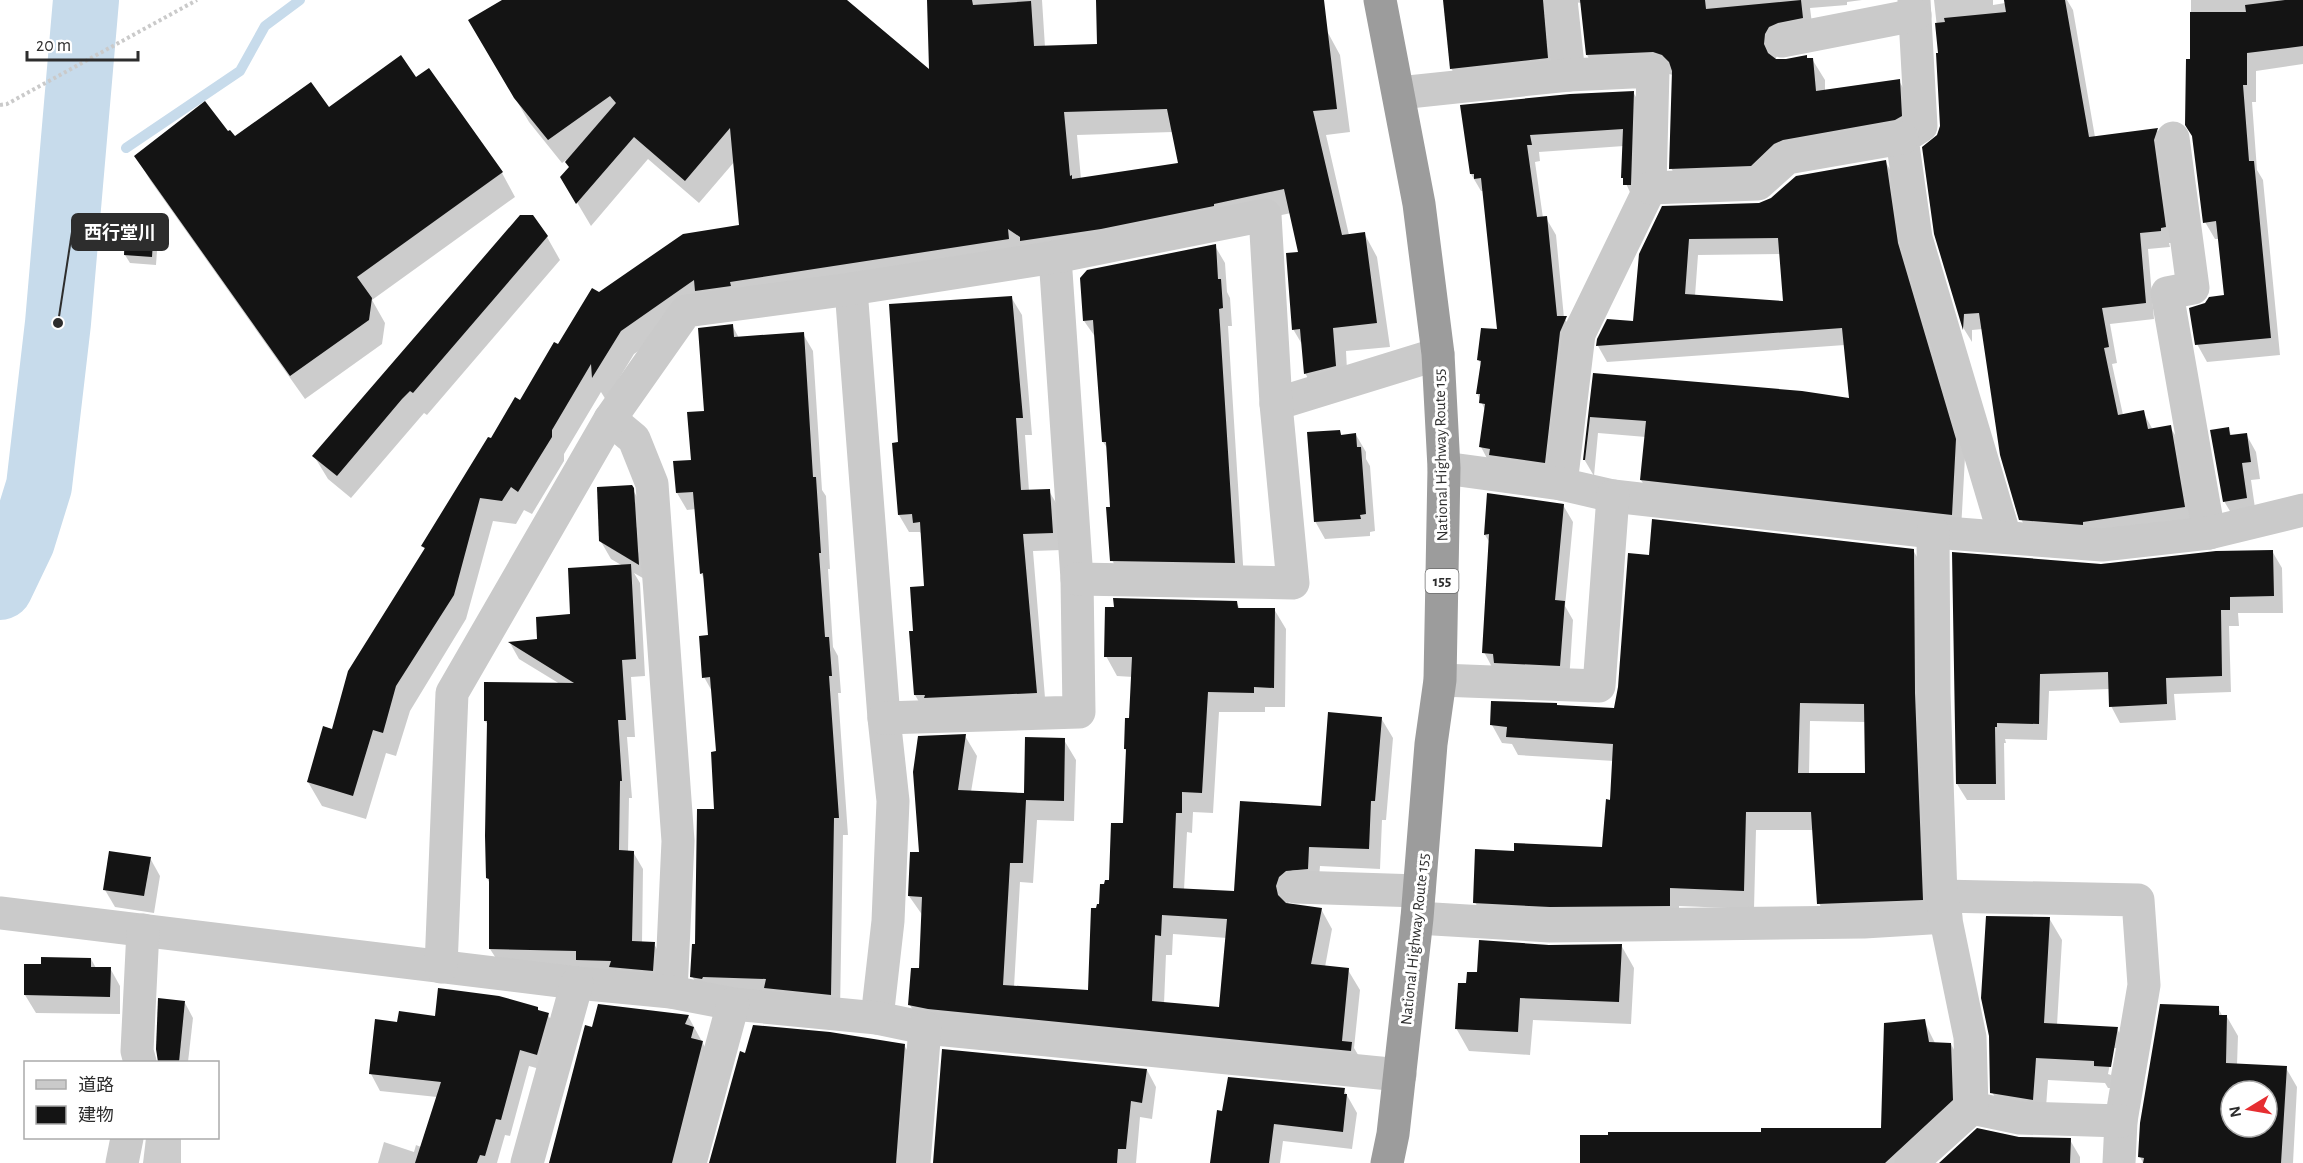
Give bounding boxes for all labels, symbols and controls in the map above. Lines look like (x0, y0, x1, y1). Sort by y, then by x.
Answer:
scale bar (27, 24, 138, 62)
text: 20 m (36, 37, 71, 55)
callout: 西行堂川 (72, 214, 168, 250)
text: 西行堂川 (84, 222, 156, 243)
street label: National Highway Route 155 (1431, 368, 1452, 542)
road number: 155 (1426, 569, 1458, 593)
street label: National Highway Route 155 (1398, 852, 1433, 1026)
legend (24, 1061, 219, 1139)
text: 道路 (78, 1075, 114, 1095)
north arrow (2219, 1079, 2279, 1139)
text: 建物 (78, 1105, 114, 1125)
text: N (2226, 1105, 2244, 1119)

